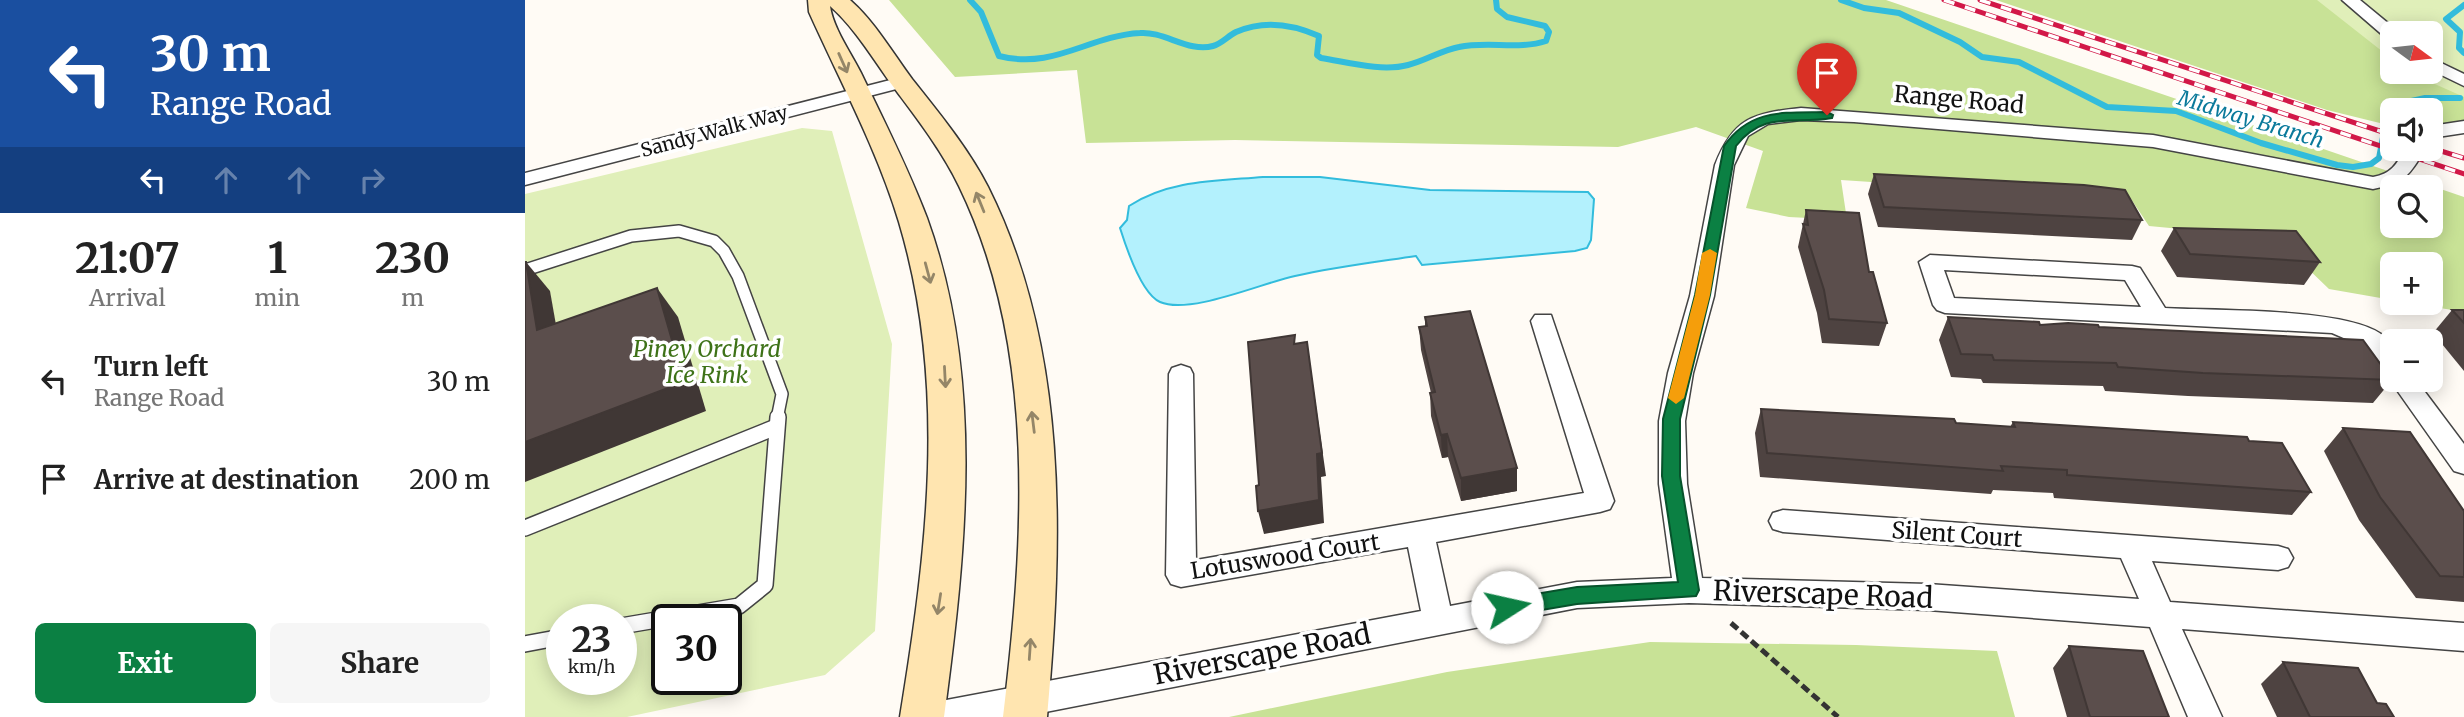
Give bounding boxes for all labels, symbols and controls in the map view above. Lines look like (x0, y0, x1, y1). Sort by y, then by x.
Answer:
north arrow (2380, 21, 2443, 84)
map controls (2380, 21, 2443, 392)
text: 30 m (150, 23, 271, 84)
icon: left (35, 28, 126, 119)
pin (1797, 43, 1857, 115)
one-way arrow (837, 52, 850, 73)
icon: arrive (1808, 54, 1846, 92)
street label: Range Road (1893, 79, 2025, 119)
text: Range Road (150, 84, 331, 124)
water label: Midway Branch (2174, 84, 2327, 154)
button: sound (2380, 98, 2443, 161)
street label: Sandy Walk Way (638, 100, 790, 162)
icon: left (134, 161, 172, 199)
icon: ahead (207, 161, 245, 199)
icon: ahead (280, 161, 318, 199)
icon: right (353, 161, 391, 199)
button: search (2380, 175, 2443, 238)
one-way arrow (973, 191, 986, 213)
text: 21:07 (75, 232, 180, 284)
text: 1 (268, 232, 287, 284)
text: 230 (375, 232, 450, 284)
button: + (2380, 252, 2443, 315)
one-way arrow (923, 262, 936, 284)
text: Arrival (89, 283, 166, 312)
text: min (255, 283, 300, 312)
text: m (401, 283, 424, 312)
button: − (2380, 329, 2443, 392)
park label: Piney Orchard Ice Rink (633, 334, 782, 389)
text: Turn left (94, 350, 208, 383)
icon: left (35, 362, 73, 400)
text: 30 m (427, 365, 490, 398)
one-way arrow (939, 365, 952, 388)
text: Range Road (94, 383, 224, 412)
one-way arrow (1026, 411, 1039, 434)
icon: arrive (35, 460, 73, 498)
text: Arrive at destination (94, 463, 359, 496)
text: 200 m (409, 463, 490, 496)
street label: Silent Court (1891, 515, 2023, 553)
street label: Lotuswood Court (1188, 527, 1382, 585)
position arrow (1470, 570, 1544, 644)
street label: Riverscape Road (1712, 572, 1934, 616)
one-way arrow (932, 592, 945, 615)
speed limit sign: 30 (651, 604, 742, 695)
street label: Riverscape Road (1150, 615, 1374, 693)
text: 23 (572, 618, 611, 662)
button: Exit (35, 623, 256, 703)
button: Share (270, 623, 490, 703)
one-way arrow (1024, 638, 1037, 661)
text: km/h (568, 655, 615, 678)

